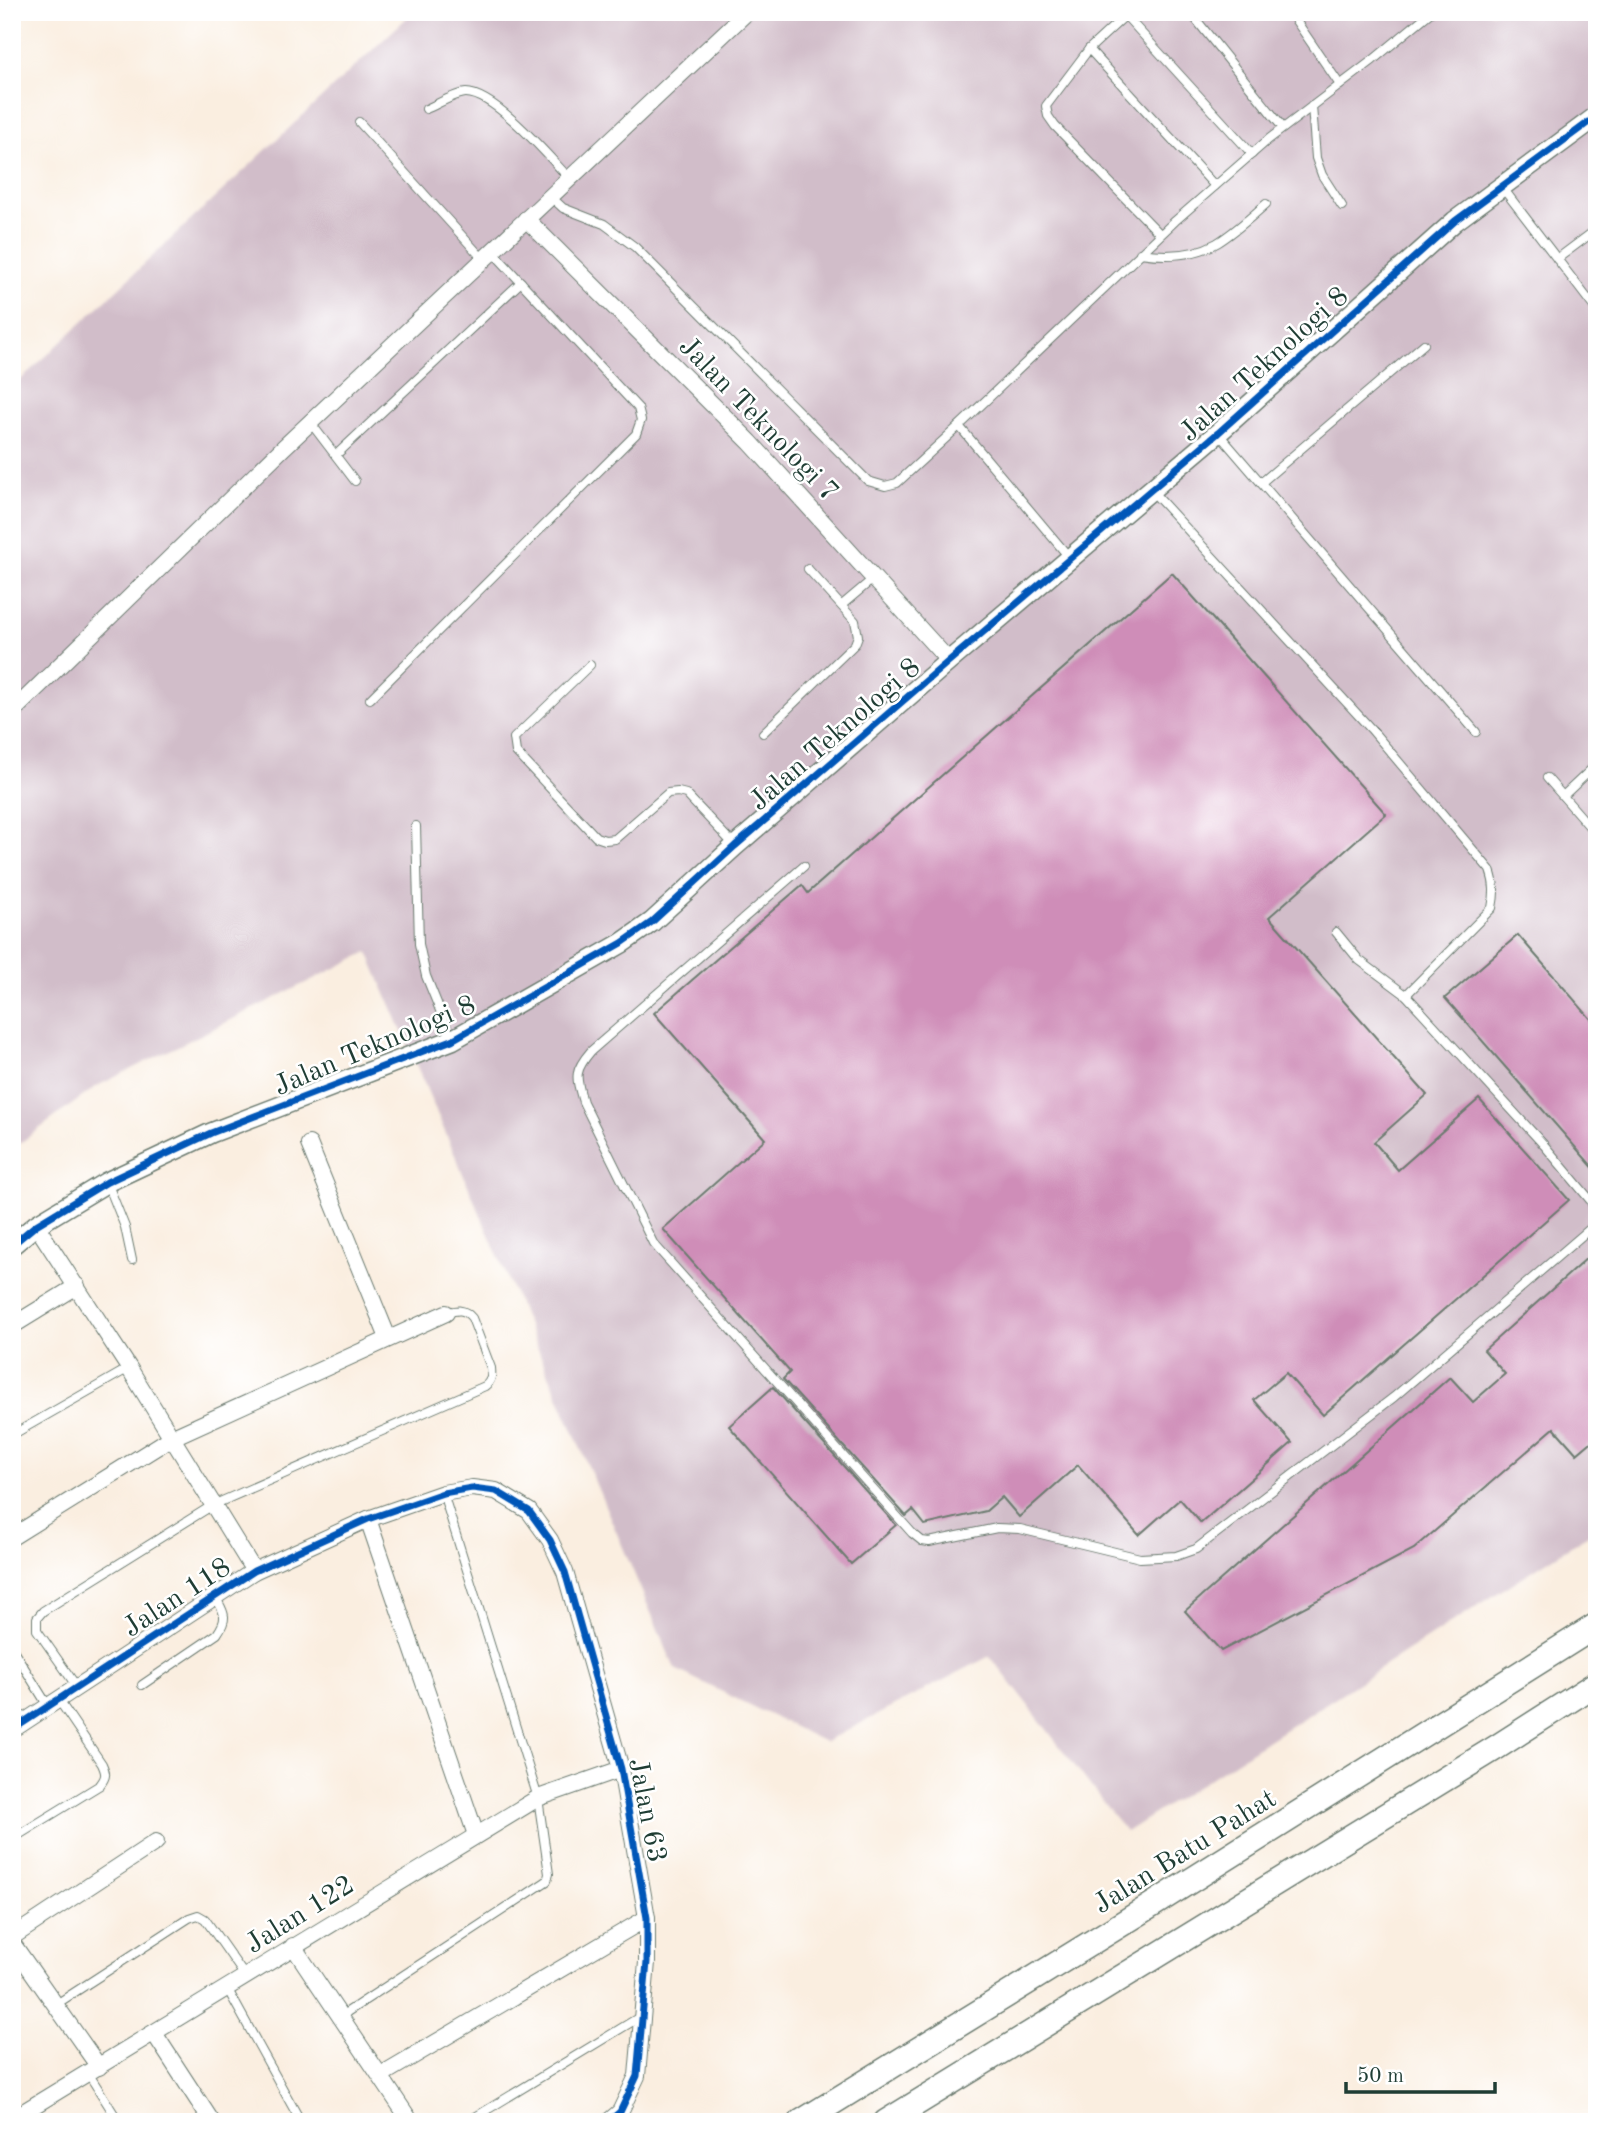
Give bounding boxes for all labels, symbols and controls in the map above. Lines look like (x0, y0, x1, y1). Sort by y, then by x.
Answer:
street label: Jalan Teknologi 8 (1175, 283, 1355, 448)
street label: Jalan Teknologi 7 (673, 333, 843, 508)
street label: Jalan Teknologi 8 (745, 654, 927, 817)
street label: Jalan Teknologi 8 (270, 992, 480, 1102)
street label: Jalan 118 (119, 1554, 236, 1643)
street label: Jalan 63 (622, 1756, 670, 1865)
street label: Jalan Batu Pahat (1089, 1785, 1282, 1920)
street label: Jalan 122 (241, 1871, 360, 1960)
scale bar (1346, 2050, 1495, 2094)
text: 50 m (1357, 2066, 1404, 2087)

